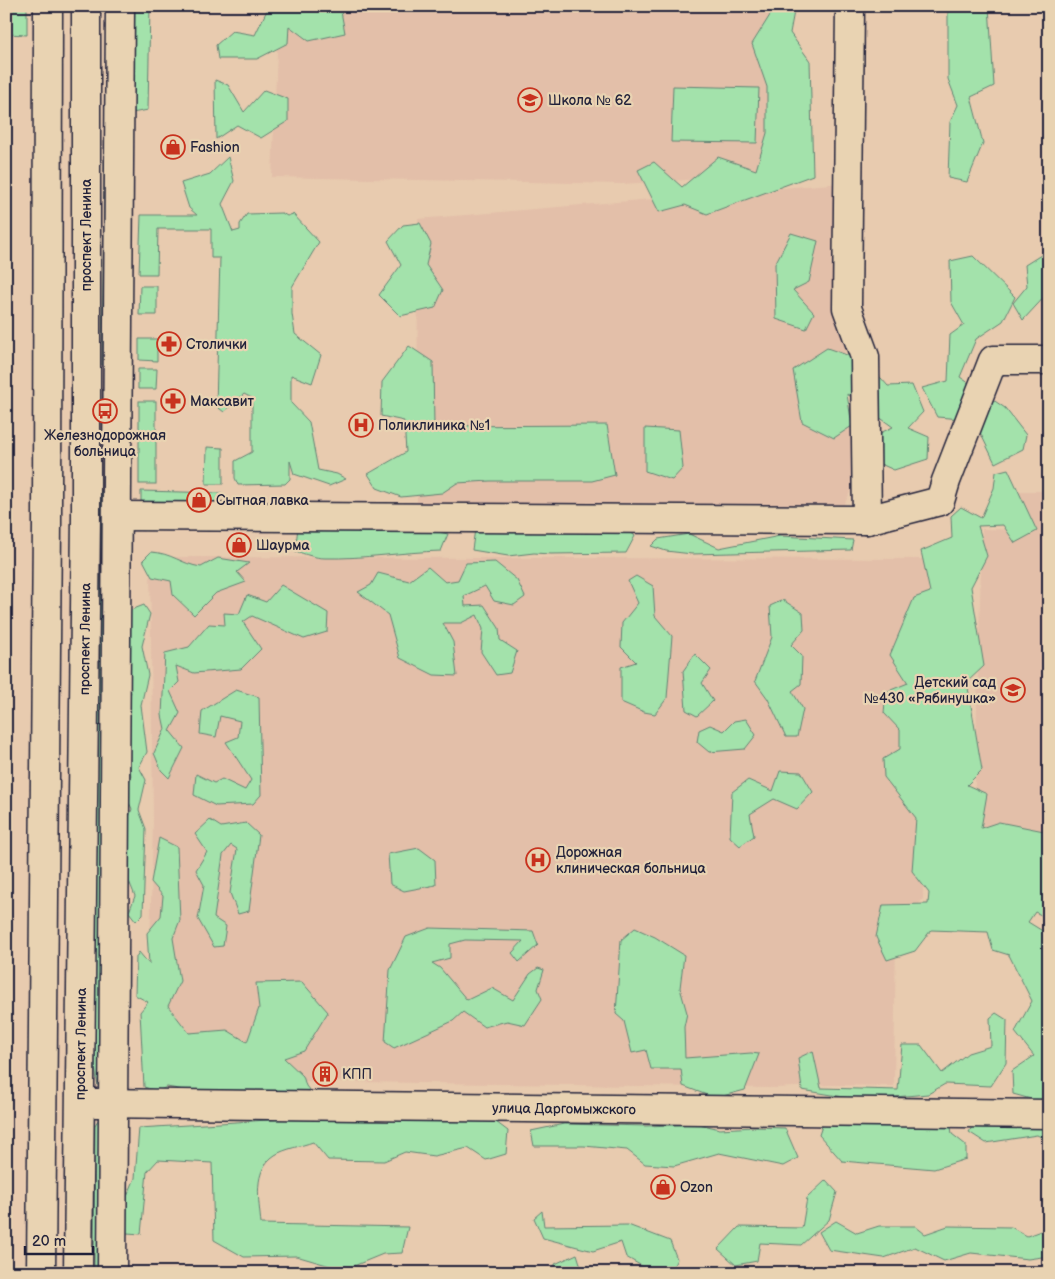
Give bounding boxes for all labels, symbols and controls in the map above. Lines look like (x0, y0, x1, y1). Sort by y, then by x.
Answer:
school or university icon: Школа № 62 (517, 87, 543, 113)
place label: Школа № 62 (548, 92, 632, 109)
shop icon: Fashion (160, 134, 186, 160)
place label: Fashion (190, 139, 240, 156)
street label: проспект Ленина (78, 178, 95, 291)
pharmacy icon: Столички (156, 331, 182, 357)
place label: Столички (186, 336, 247, 353)
pharmacy icon: Максавит (160, 388, 186, 414)
place label: Максавит (190, 393, 254, 410)
bus stop icon: Железнодорожная больница (92, 398, 118, 424)
hospital icon: Поликлиника №1 (348, 412, 374, 438)
place label: Поликлиника №1 (378, 417, 490, 434)
place label: Железнодорожная больница (44, 427, 166, 460)
shop icon: Сытная лавка (186, 487, 212, 513)
place label: Сытная лавка (216, 492, 310, 509)
shop icon: Шаурма (226, 532, 252, 558)
place label: Шаурма (256, 537, 310, 554)
street label: проспект Ленина (76, 582, 94, 695)
place label: Детский сад №430 «Рябинушка» (864, 674, 996, 707)
school or university icon: Детский сад №430 «Рябинушка» (1000, 677, 1026, 703)
place label: Дорожная клиническая больница (556, 844, 707, 877)
hospital icon: Дорожная клиническая больница (525, 847, 551, 873)
street label: проспект Ленина (71, 987, 90, 1100)
building icon: КПП (312, 1061, 338, 1087)
place label: КПП (342, 1066, 372, 1083)
street label: улица Даргомыжского (492, 1099, 636, 1118)
shop icon: Ozon (650, 1174, 676, 1200)
place label: Ozon (680, 1179, 713, 1196)
scale bar (25, 1224, 92, 1256)
text: 20 m (32, 1232, 66, 1251)

